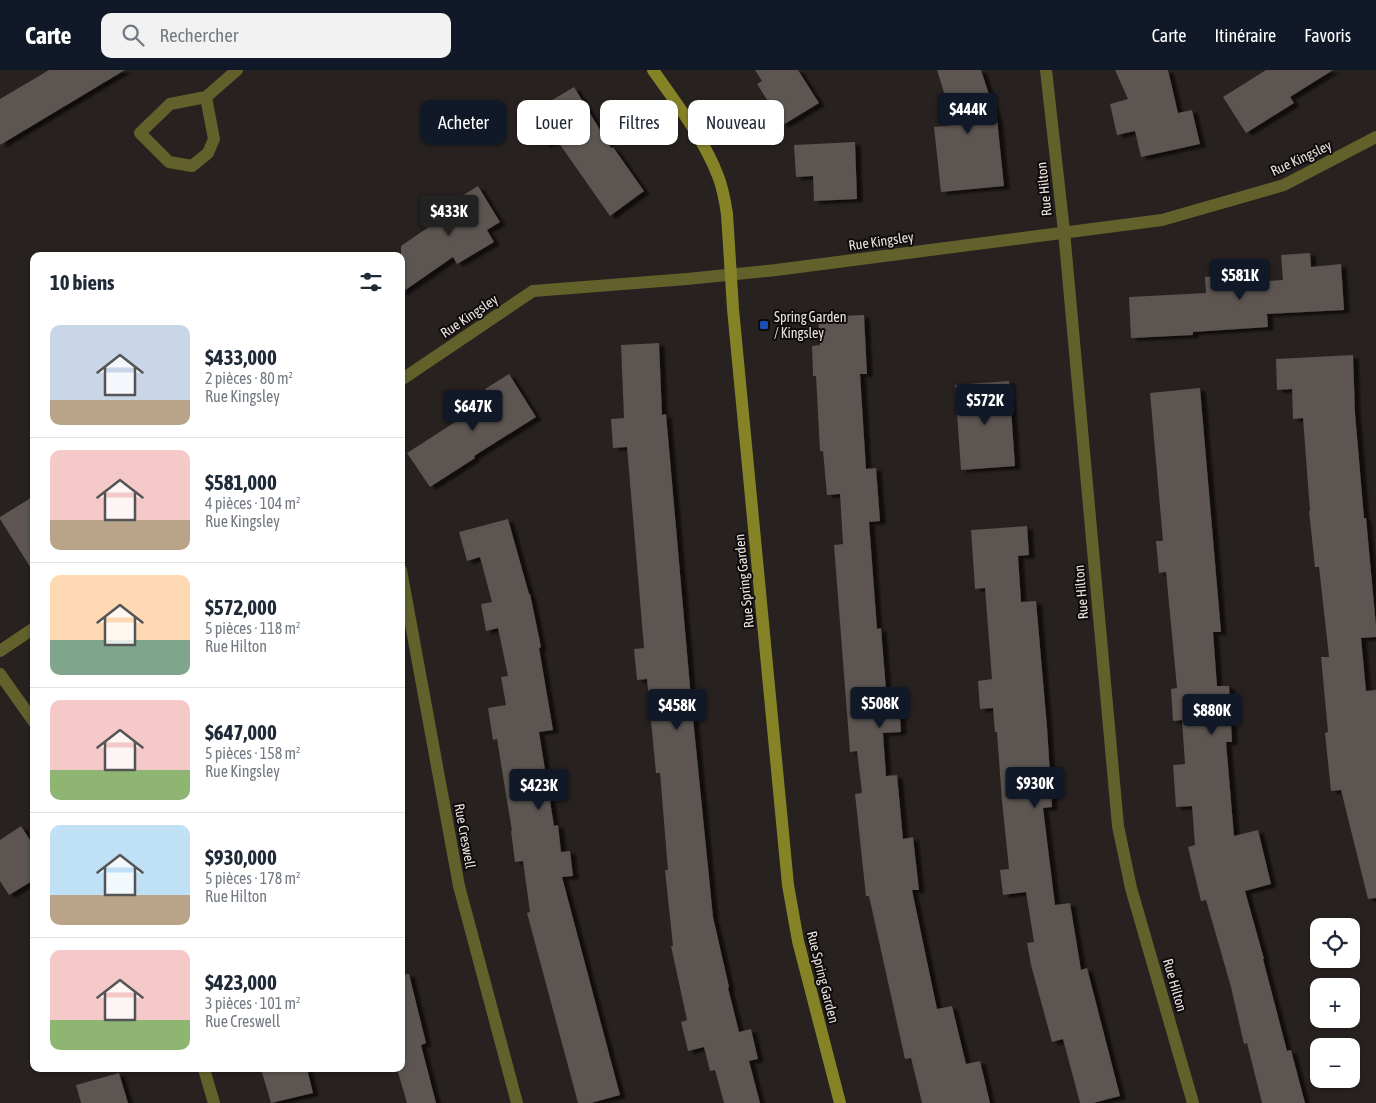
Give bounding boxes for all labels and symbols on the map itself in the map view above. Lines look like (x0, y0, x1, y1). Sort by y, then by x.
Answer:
pin: $444K (933, 92, 1003, 135)
street label: Rue Kingsley (1268, 137, 1334, 179)
street label: Rue Hilton (1033, 161, 1055, 217)
pin: $433K (414, 194, 484, 237)
street label: Rue Kingsley (847, 228, 915, 253)
pin: $581K (1205, 258, 1275, 301)
street label: Rue Kingsley (437, 291, 501, 341)
place label: Spring Garden / Kingsley (774, 309, 846, 341)
marker: Spring Garden / Kingsley (758, 319, 770, 331)
pin: $572K (950, 384, 1020, 426)
pin: $647K (438, 390, 508, 432)
street label: Rue Spring Garden (731, 533, 757, 629)
street label: Rue Hilton (1071, 564, 1091, 620)
pin: $508K (845, 686, 915, 729)
pin: $458K (642, 688, 712, 731)
pin: $880K (1177, 694, 1247, 736)
pin: $930K (1000, 766, 1070, 809)
pin: $423K (504, 768, 574, 811)
street label: Rue Creswell (451, 802, 479, 870)
street label: Rue Spring Garden (804, 929, 842, 1025)
street label: Rue Hilton (1160, 957, 1190, 1013)

